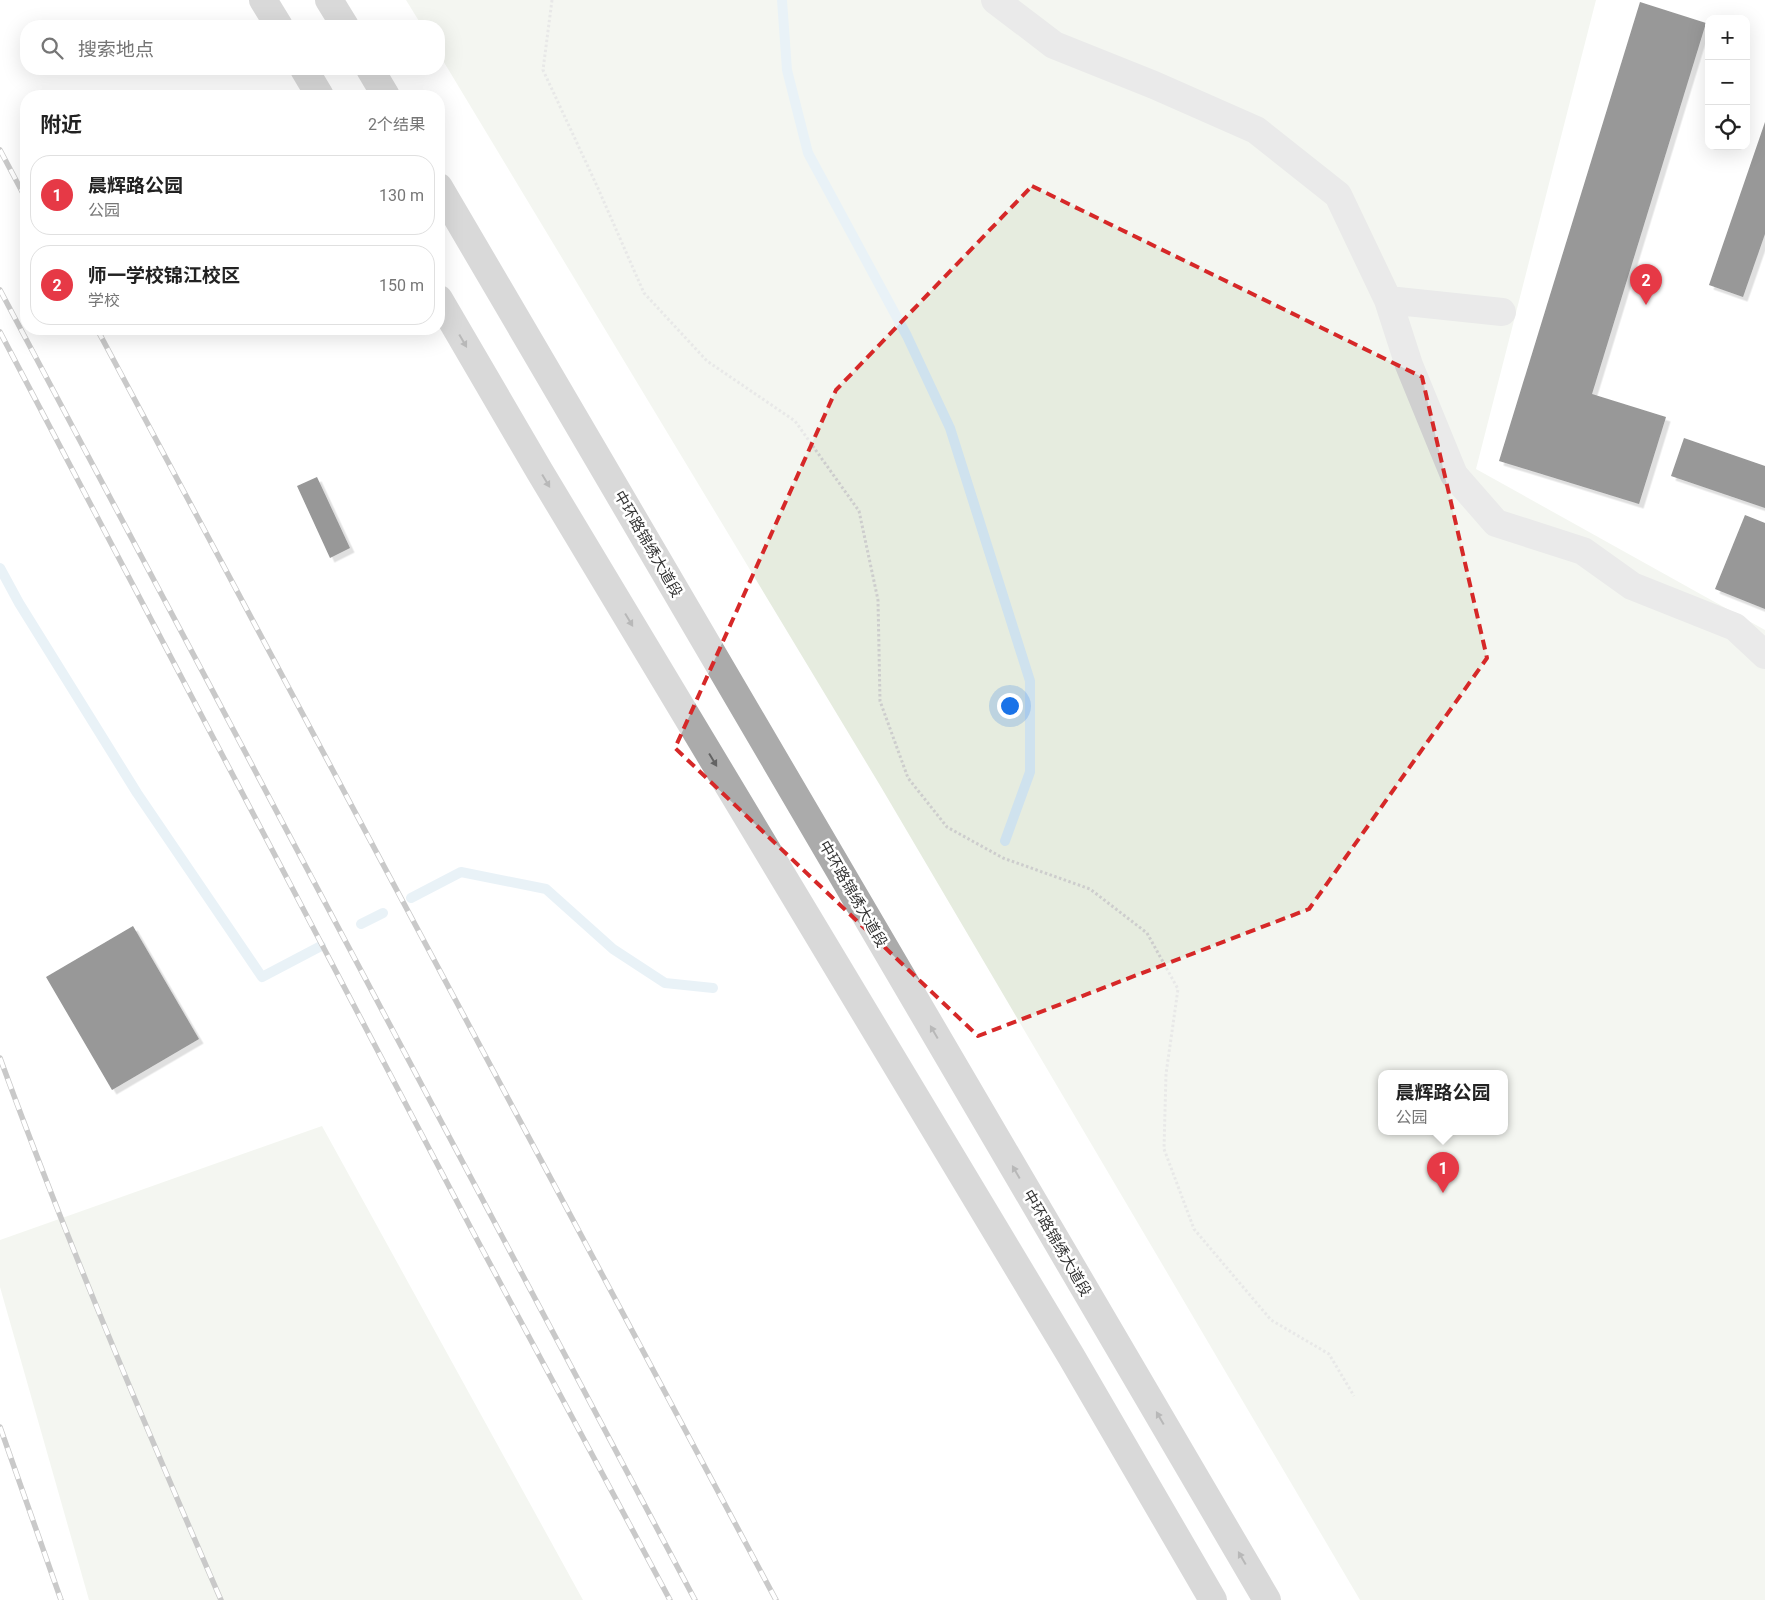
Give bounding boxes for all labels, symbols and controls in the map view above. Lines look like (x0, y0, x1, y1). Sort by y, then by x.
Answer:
map controls (1705, 15, 1750, 150)
button: + (1705, 15, 1750, 60)
search box (20, 20, 445, 75)
icon: search (38, 34, 66, 62)
text: 搜索地点 (78, 38, 154, 61)
button: − (1705, 60, 1750, 105)
button: locate (1705, 105, 1750, 150)
text: 附近 (40, 113, 82, 137)
text: 2个结果 (368, 115, 425, 134)
text: 晨辉路公园 (88, 174, 183, 197)
text: 1 (52, 186, 62, 205)
text: 130 m (379, 186, 424, 205)
text: 公园 (88, 201, 120, 220)
text: 师一学校锦江校区 (88, 264, 240, 287)
pin: 2 (1630, 264, 1662, 305)
text: 2 (52, 276, 62, 295)
text: 150 m (379, 276, 424, 295)
text: 学校 (88, 291, 120, 310)
one-way arrow (459, 334, 468, 348)
one-way arrow (541, 475, 550, 488)
street label: 中环路锦绣大道段 (610, 488, 686, 600)
one-way arrow (625, 614, 634, 627)
your location (997, 693, 1023, 719)
one-way arrow (709, 753, 718, 766)
street label: 中环路锦绣大道段 (815, 838, 891, 950)
one-way arrow (929, 1025, 938, 1038)
popup (1378, 1070, 1508, 1135)
text: 晨辉路公园 (1395, 1081, 1491, 1104)
text: 公园 (1395, 1108, 1428, 1127)
pin: 1 (1427, 1152, 1459, 1193)
one-way arrow (1011, 1165, 1020, 1179)
street label: 中环路锦绣大道段 (1019, 1187, 1095, 1299)
one-way arrow (1156, 1410, 1164, 1425)
one-way arrow (1238, 1551, 1247, 1565)

